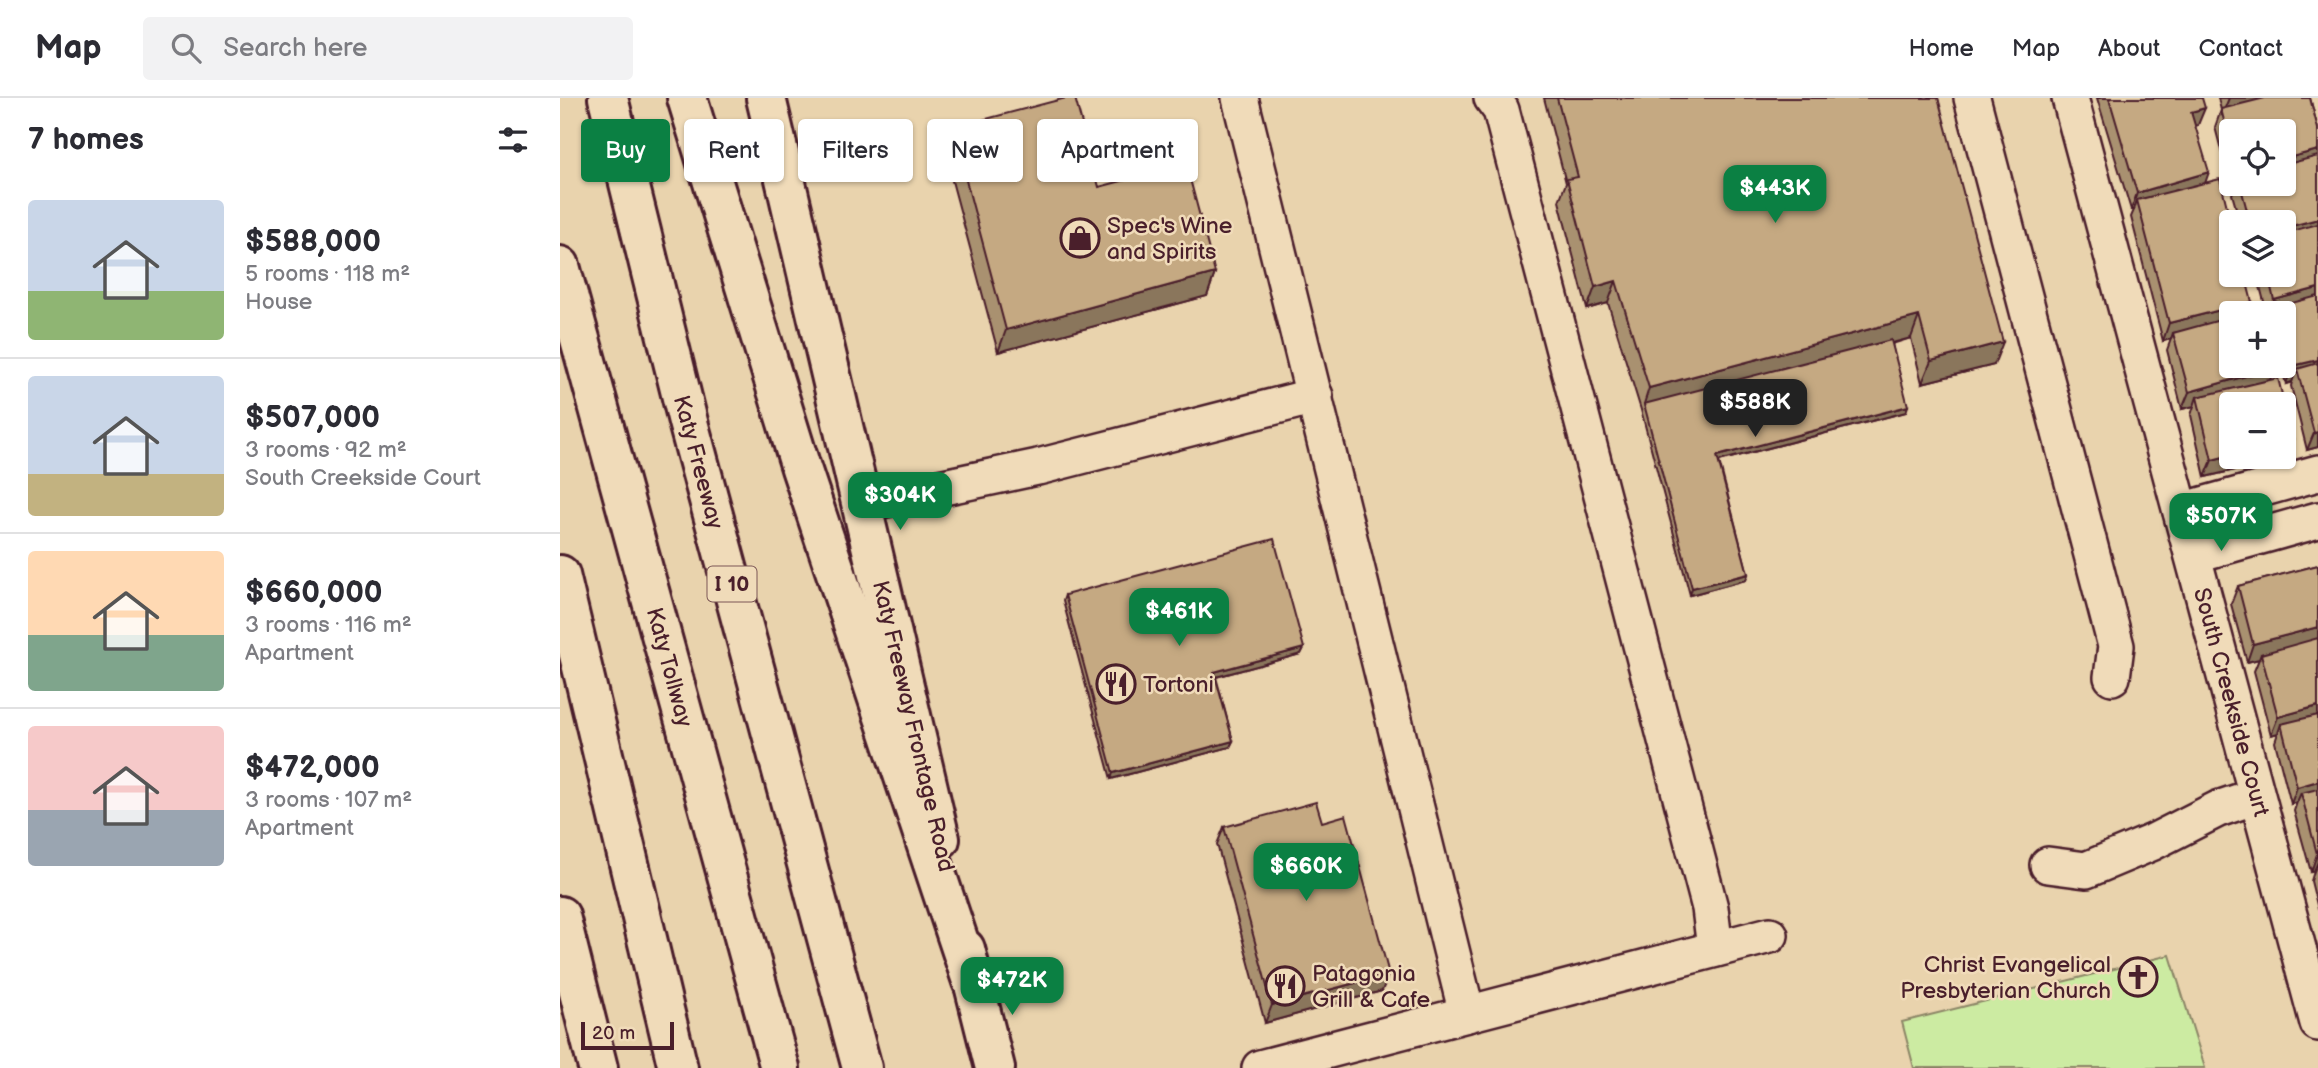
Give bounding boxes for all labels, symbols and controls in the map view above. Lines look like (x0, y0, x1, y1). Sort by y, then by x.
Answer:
search box (143, 17, 633, 80)
text: Map (35, 28, 101, 68)
icon: search (167, 29, 205, 67)
text: Search here (223, 33, 367, 64)
text: Home (1909, 34, 1974, 63)
text: Map (2012, 34, 2060, 63)
text: About (2098, 34, 2160, 63)
text: Contact (2198, 34, 2283, 63)
chip: Buy (581, 119, 670, 182)
chip: Rent (684, 119, 784, 182)
chip: Filters (798, 119, 913, 182)
chip: New (927, 119, 1023, 182)
chip: Apartment (1037, 119, 1198, 182)
map controls (2219, 119, 2296, 469)
button: locate (2219, 119, 2296, 196)
icon: filters (494, 121, 532, 159)
text: 7 homes (28, 122, 144, 158)
pin: $443K (1726, 166, 1824, 225)
text: $443K (1739, 174, 1811, 202)
button: layers (2219, 210, 2296, 287)
place label: Spec's Wine and Spirits (1107, 212, 1232, 266)
shop icon: Spec's Wine and Spirits (1059, 217, 1101, 259)
text: $588,000 (245, 224, 381, 260)
icon: home (84, 228, 168, 312)
text: 5 rooms · 118 m² (245, 260, 410, 288)
text: House (245, 288, 312, 316)
button: + (2219, 301, 2296, 378)
pin: $588K (1706, 380, 1804, 439)
text: $588K (1719, 388, 1791, 416)
street label: Katy Freeway (667, 392, 729, 533)
button: − (2219, 392, 2296, 469)
text: $507,000 (245, 400, 380, 436)
icon: home (84, 404, 168, 488)
text: 3 rooms · 92 m² (245, 436, 407, 464)
text: South Creekside Court (245, 464, 481, 492)
pin: $304K (851, 472, 949, 532)
text: $304K (864, 481, 936, 509)
pin: $507K (2172, 494, 2270, 553)
text: $507K (2185, 502, 2257, 530)
road number: I 10 (708, 566, 756, 602)
text: $660,000 (245, 575, 383, 611)
street label: Katy Freeway Frontage Road (866, 578, 960, 874)
icon: home (84, 579, 168, 663)
street label: South Creekside Court (2187, 585, 2275, 820)
pin: $461K (1130, 588, 1228, 648)
text: $461K (1145, 597, 1213, 625)
street label: Katy Tollway (640, 604, 699, 731)
text: 3 rooms · 116 m² (245, 611, 412, 639)
text: Apartment (245, 639, 354, 667)
restaurant icon: Tortoni (1095, 663, 1137, 705)
place label: Tortoni (1143, 671, 1214, 699)
text: $472,000 (245, 750, 380, 786)
icon: home (84, 754, 168, 838)
text: 3 rooms · 107 m² (245, 786, 412, 814)
text: Apartment (245, 814, 354, 842)
pin: $660K (1257, 844, 1355, 903)
text: $660K (1269, 852, 1343, 880)
place label: Christ Evangelical Presbyterian Church (1900, 951, 2111, 1005)
church icon: Christ Evangelical Presbyterian Church (2117, 956, 2159, 998)
pin: $472K (963, 958, 1061, 1017)
place label: Patagonia Grill & Cafe (1312, 960, 1430, 1014)
restaurant icon: Patagonia Grill & Cafe (1264, 965, 1306, 1007)
text: $472K (977, 966, 1047, 994)
scale bar (581, 1019, 674, 1051)
text: 20 m (592, 1022, 635, 1045)

